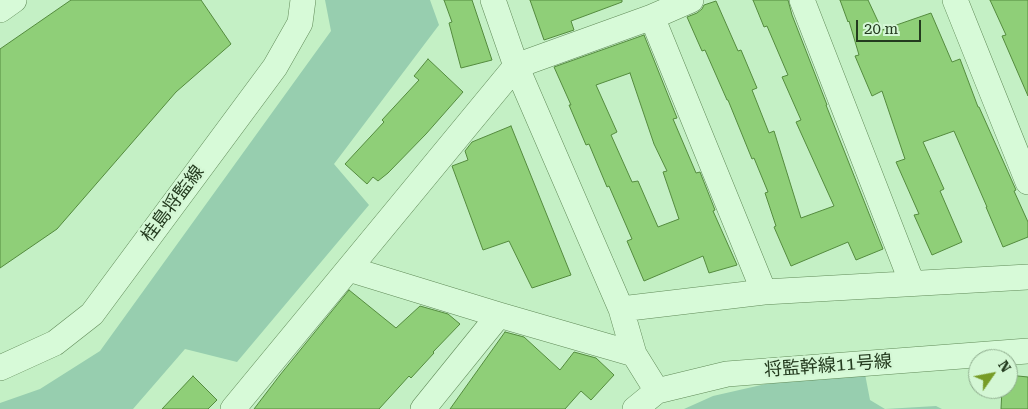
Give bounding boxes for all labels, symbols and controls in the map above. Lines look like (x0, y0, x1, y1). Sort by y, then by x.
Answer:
scale bar (858, 10, 923, 42)
text: 20 m (864, 20, 898, 38)
street label: 桂島将監線 (137, 162, 209, 246)
north arrow (968, 349, 1018, 399)
street label: 将監幹線11号線 (763, 351, 893, 381)
text: N (995, 357, 1014, 375)

